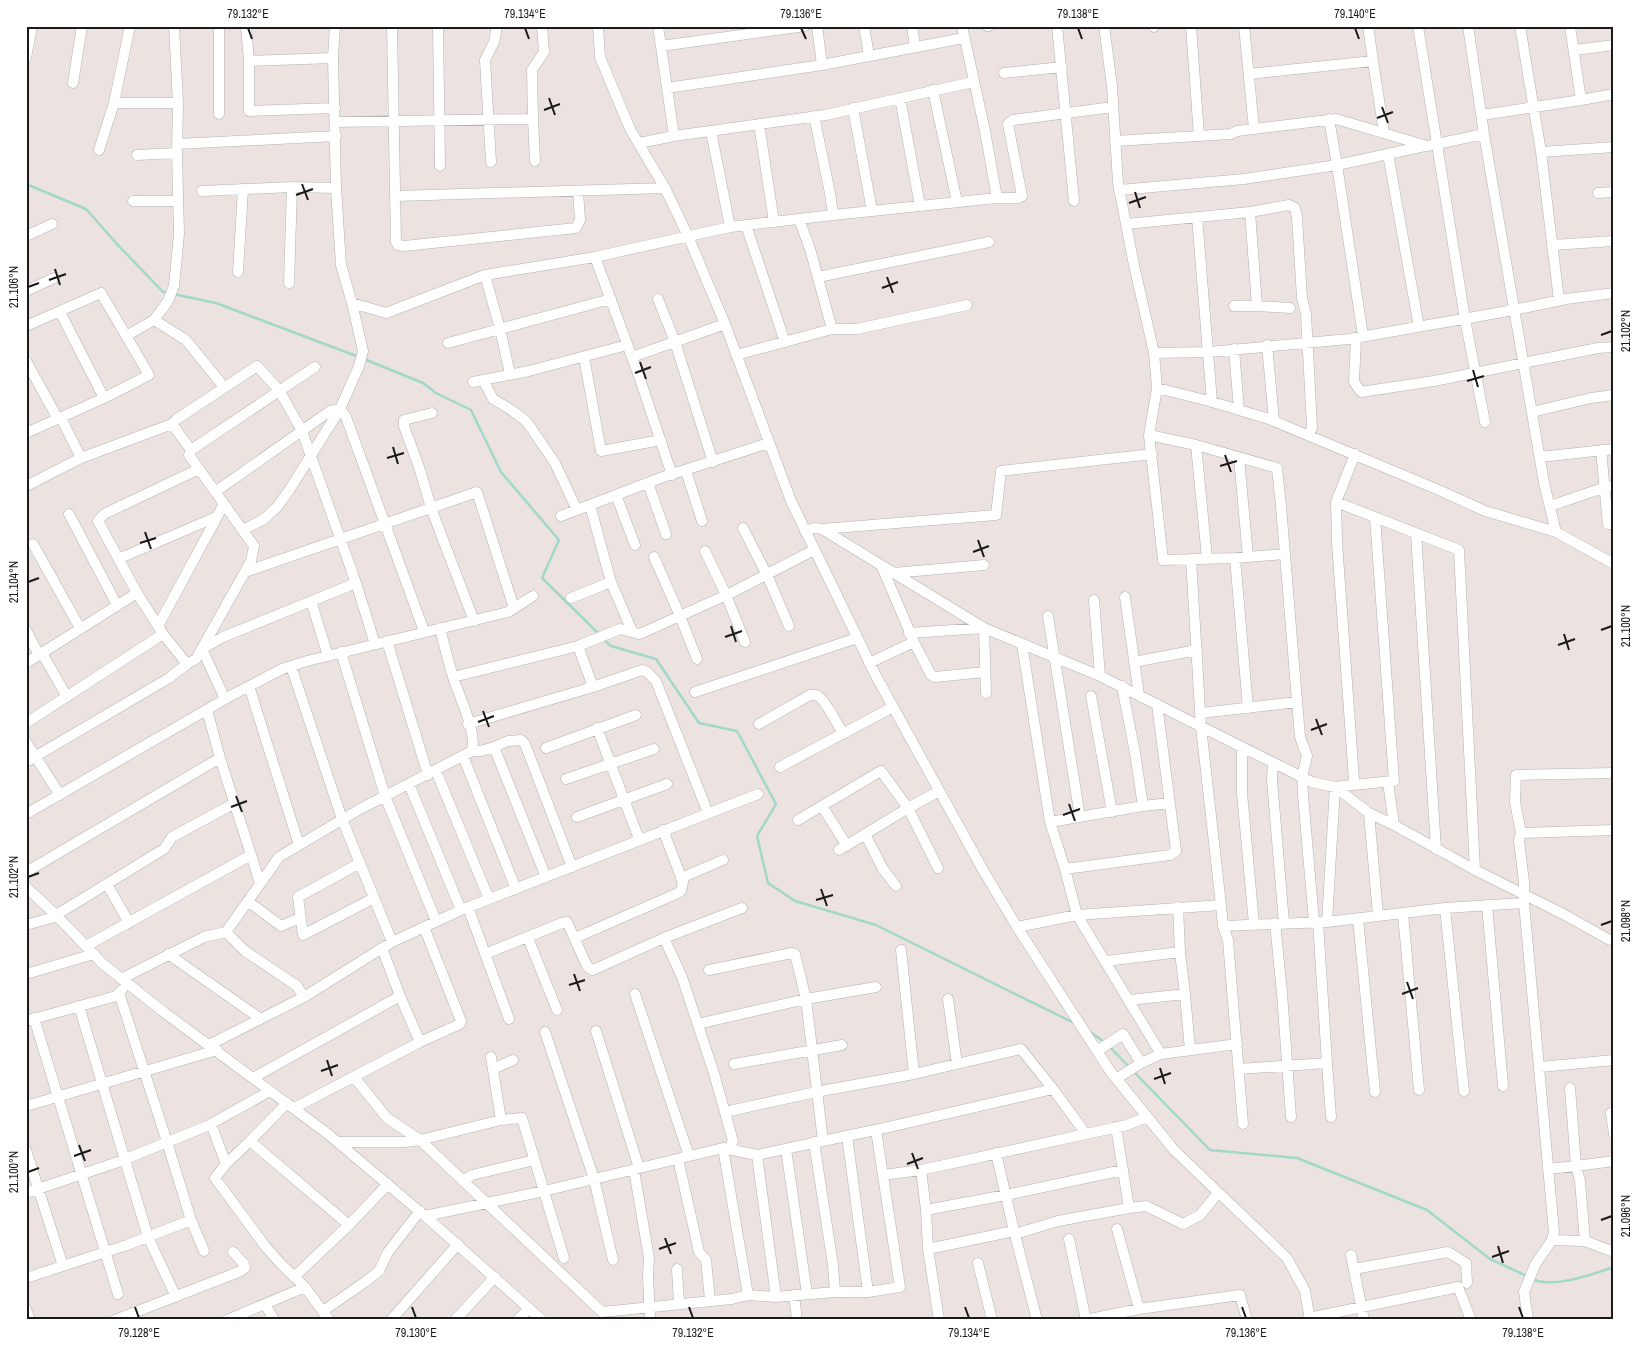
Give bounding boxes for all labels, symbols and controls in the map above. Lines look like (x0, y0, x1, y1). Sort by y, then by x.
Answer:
text: 79.132°E (227, 6, 269, 22)
text: 79.134°E (504, 6, 546, 22)
text: 79.136°E (780, 6, 822, 22)
text: 79.138°E (1057, 6, 1099, 22)
text: 79.140°E (1334, 6, 1376, 22)
text: 21.106°N (6, 266, 22, 308)
text: 21.102°N (1618, 310, 1634, 352)
text: 21.104°N (6, 561, 22, 603)
text: 21.100°N (1618, 605, 1634, 647)
text: 21.102°N (6, 856, 22, 898)
text: 21.098°N (1618, 900, 1634, 942)
text: 21.100°N (6, 1151, 22, 1193)
text: 21.096°N (1618, 1195, 1634, 1237)
text: 79.128°E (118, 1325, 160, 1341)
text: 79.130°E (395, 1325, 437, 1341)
text: 79.132°E (672, 1325, 714, 1341)
text: 79.134°E (948, 1325, 990, 1341)
text: 79.136°E (1225, 1325, 1267, 1341)
text: 79.138°E (1502, 1325, 1544, 1341)

